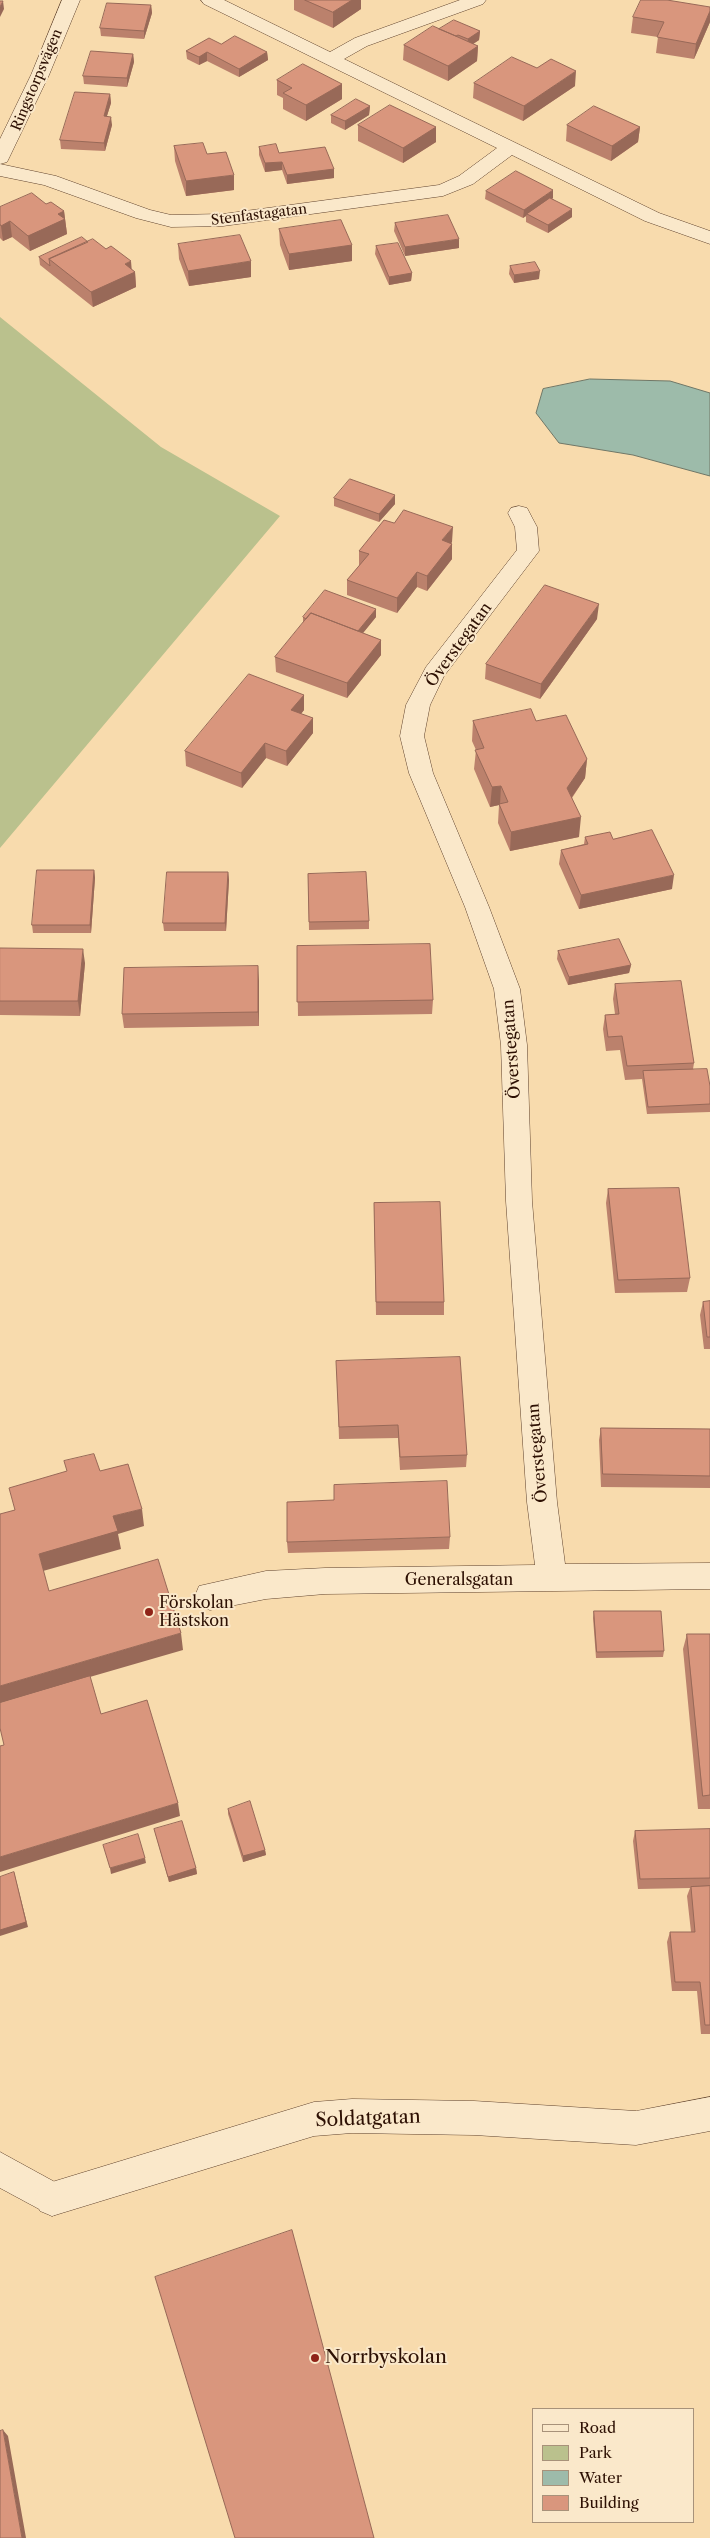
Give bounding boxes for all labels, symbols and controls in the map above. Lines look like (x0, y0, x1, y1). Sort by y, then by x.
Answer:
street label: Ringstorpsvägen (8, 26, 66, 134)
street label: Stenfastagatan (210, 201, 308, 229)
street label: Överstegatan (422, 599, 496, 691)
street label: Överstegatan (499, 999, 525, 1099)
street label: Överstegatan (524, 1403, 552, 1503)
street label: Generalsgatan (405, 1570, 513, 1590)
place label: Förskolan Hästskon (159, 1593, 234, 1631)
marker: Förskolan Hästskon (143, 1606, 155, 1618)
street label: Soldatgatan (315, 2106, 421, 2132)
place label: Norrbyskolan (325, 2347, 447, 2369)
marker: Norrbyskolan (309, 2352, 321, 2364)
legend (532, 2408, 695, 2523)
text: Road (579, 2418, 616, 2437)
text: Park (579, 2443, 612, 2462)
text: Water (579, 2468, 622, 2487)
text: Building (579, 2493, 639, 2512)

